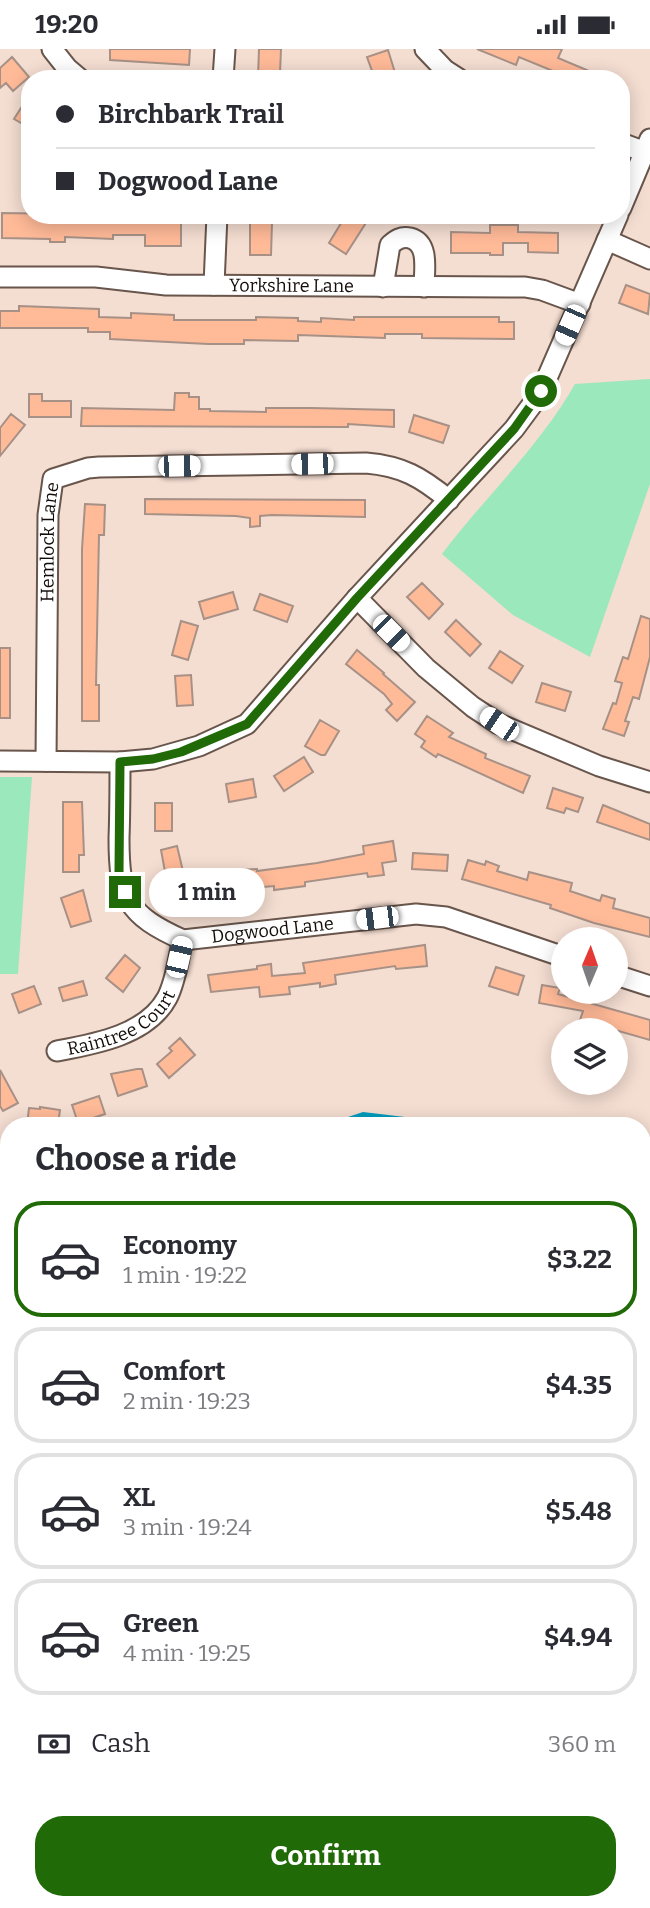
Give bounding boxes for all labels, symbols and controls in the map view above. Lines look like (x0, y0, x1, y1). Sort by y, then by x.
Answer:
text: 19:20 (35, 9, 99, 40)
text: Birchbark Trail (98, 99, 284, 130)
text: Dogwood Lane (98, 166, 278, 197)
street label: Yorkshire Lane (229, 274, 354, 297)
car (552, 302, 589, 348)
route start (525, 375, 557, 407)
car (291, 453, 334, 475)
car (158, 455, 201, 477)
street label: Hemlock Lane (36, 481, 63, 602)
car (369, 611, 414, 655)
car (476, 704, 523, 744)
callout: 1 min (150, 867, 265, 917)
route end (109, 876, 141, 908)
text: 1 min (178, 878, 236, 906)
car (355, 905, 400, 931)
street label: Dogwood Lane (210, 912, 335, 948)
north arrow (551, 927, 628, 1005)
map controls (551, 927, 628, 1095)
car (165, 934, 194, 980)
street label: Raintree Court (65, 987, 180, 1060)
button: layers (551, 1018, 628, 1095)
text: Choose a ride (35, 1140, 236, 1178)
icon: car (39, 1228, 102, 1291)
text: Economy (123, 1230, 237, 1261)
text: $3.22 (547, 1244, 612, 1275)
text: 1 min · 19:22 (123, 1261, 247, 1289)
icon: car (39, 1354, 102, 1417)
text: Comfort (123, 1356, 226, 1387)
text: $4.35 (545, 1370, 612, 1401)
text: 2 min · 19:23 (123, 1387, 251, 1415)
icon: car (39, 1480, 102, 1543)
text: XL (123, 1482, 155, 1513)
text: $5.48 (545, 1496, 612, 1527)
text: 3 min · 19:24 (123, 1513, 252, 1541)
icon: car (39, 1606, 102, 1669)
text: Green (123, 1608, 199, 1639)
text: $4.94 (544, 1622, 612, 1653)
text: 4 min · 19:25 (123, 1639, 251, 1667)
icon: cash (35, 1725, 73, 1763)
text: Cash (91, 1728, 150, 1759)
text: 360 m (548, 1730, 616, 1758)
button: Confirm (35, 1816, 616, 1896)

